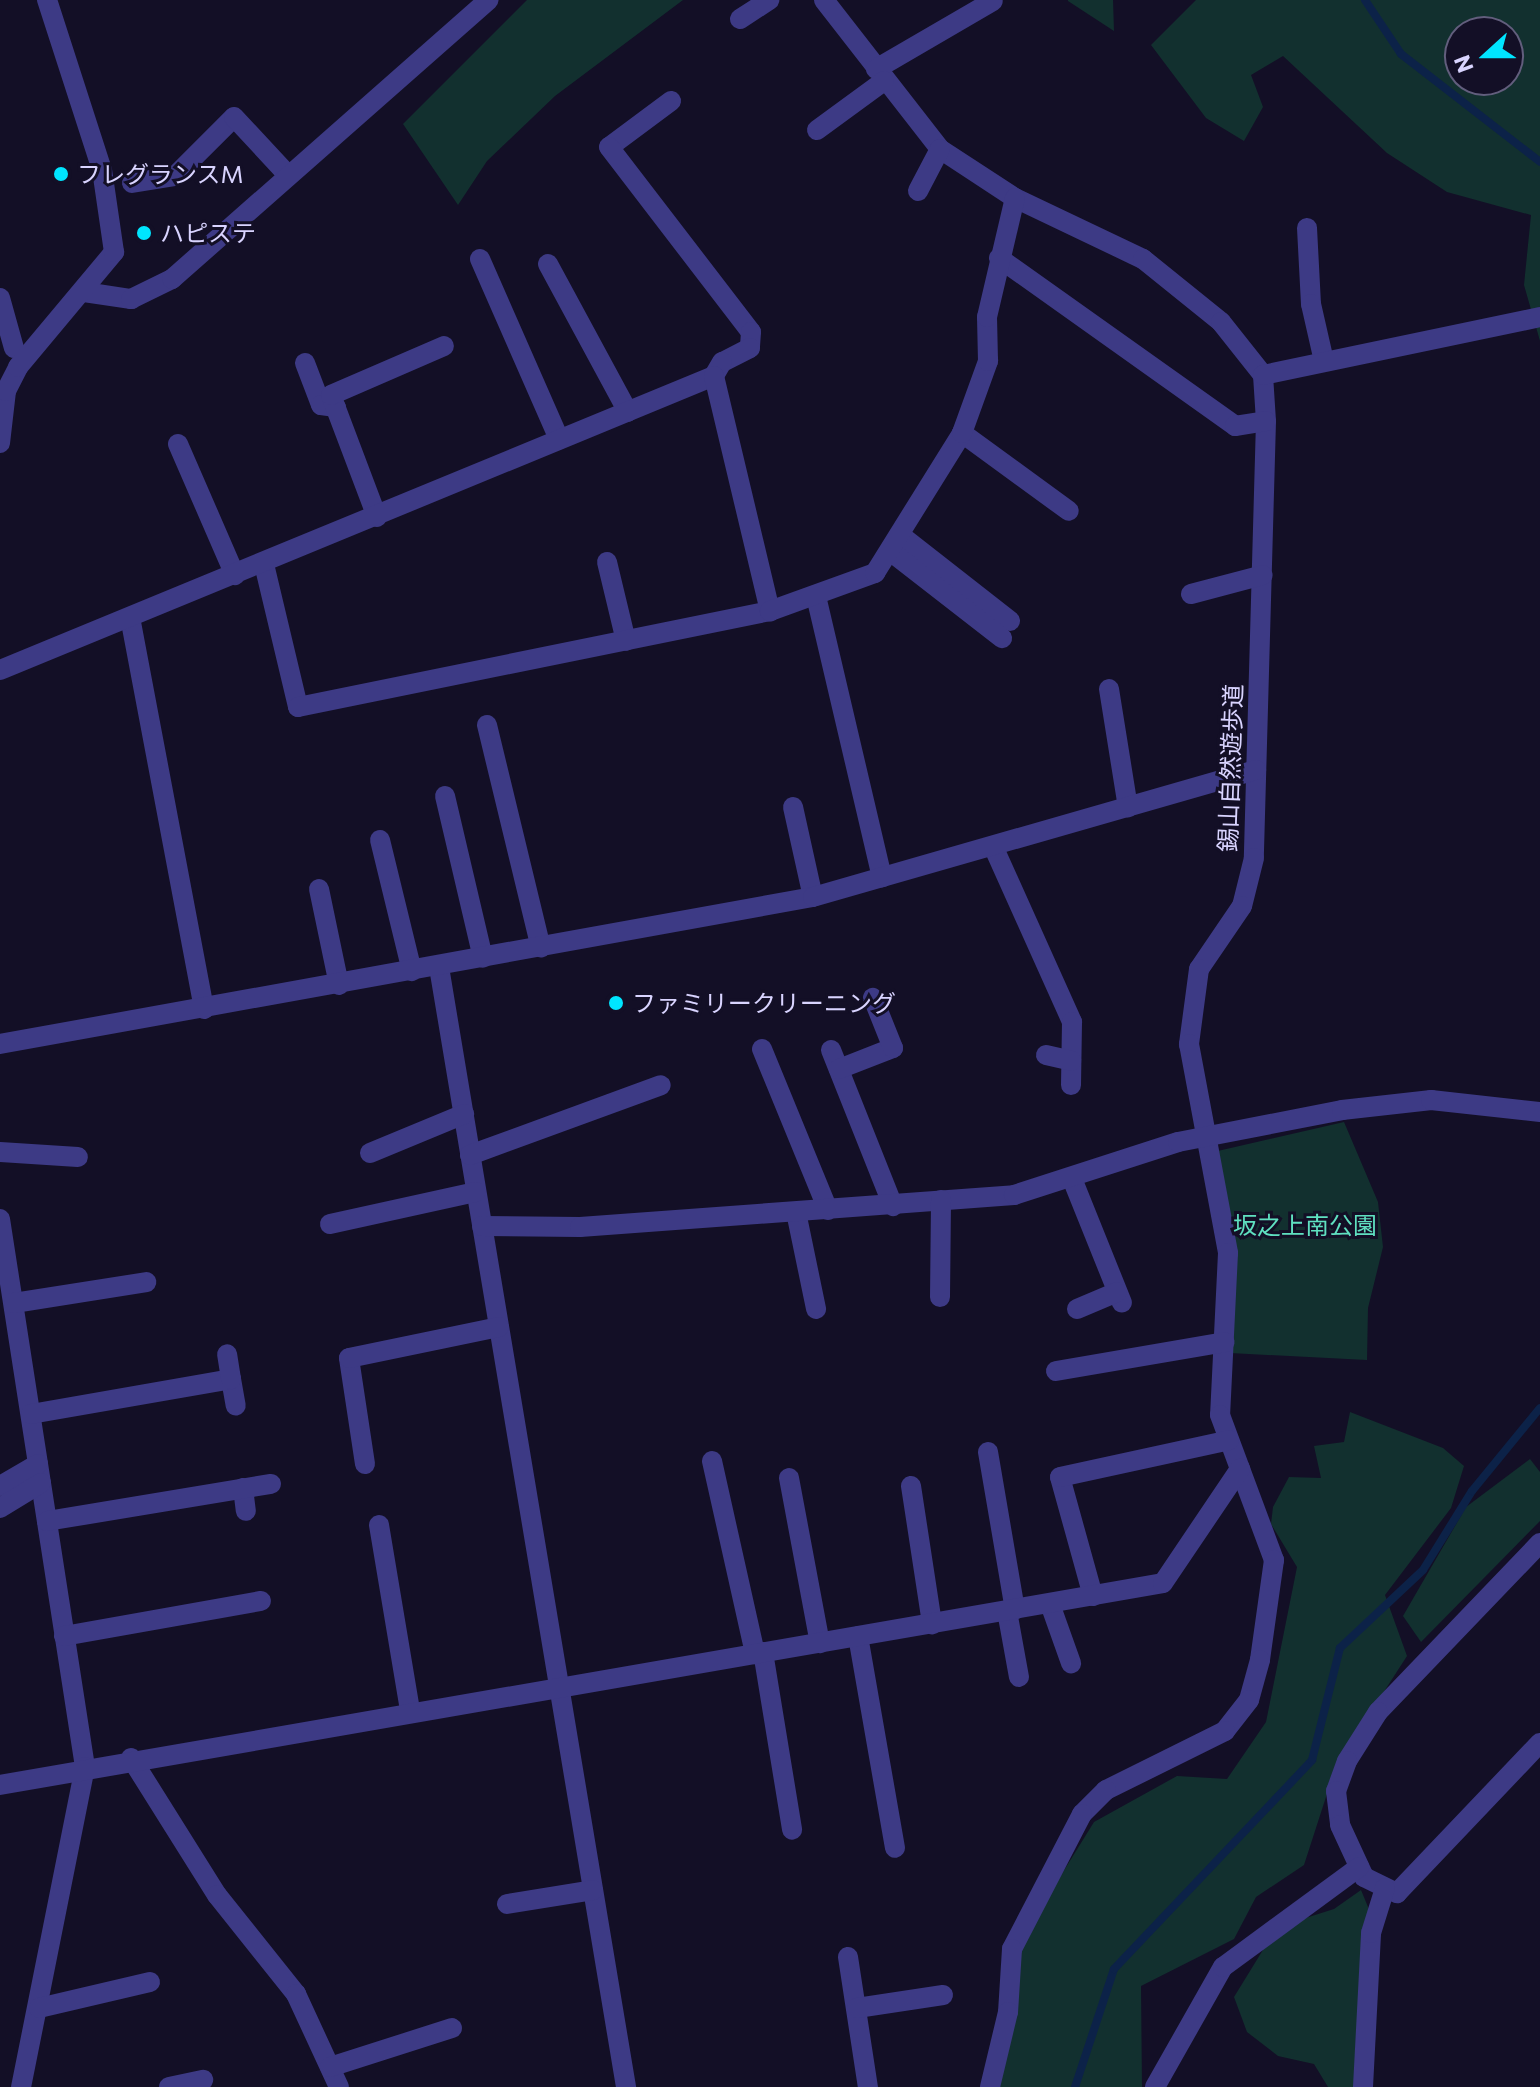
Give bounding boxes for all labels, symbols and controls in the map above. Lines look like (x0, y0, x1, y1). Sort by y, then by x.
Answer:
north arrow (1444, 16, 1524, 96)
text: N (1447, 52, 1479, 77)
place label: フレグランスM (77, 160, 244, 188)
marker: フレグランスM (52, 165, 70, 183)
place label: ハピステ (160, 219, 256, 247)
marker: ハピステ (135, 224, 153, 242)
street label: 錫山自然遊歩道 (1213, 684, 1247, 852)
place label: ファミリークリーニング (632, 989, 896, 1017)
marker: ファミリークリーニング (607, 994, 625, 1012)
park label: 坂之上南公園 (1233, 1211, 1377, 1239)

